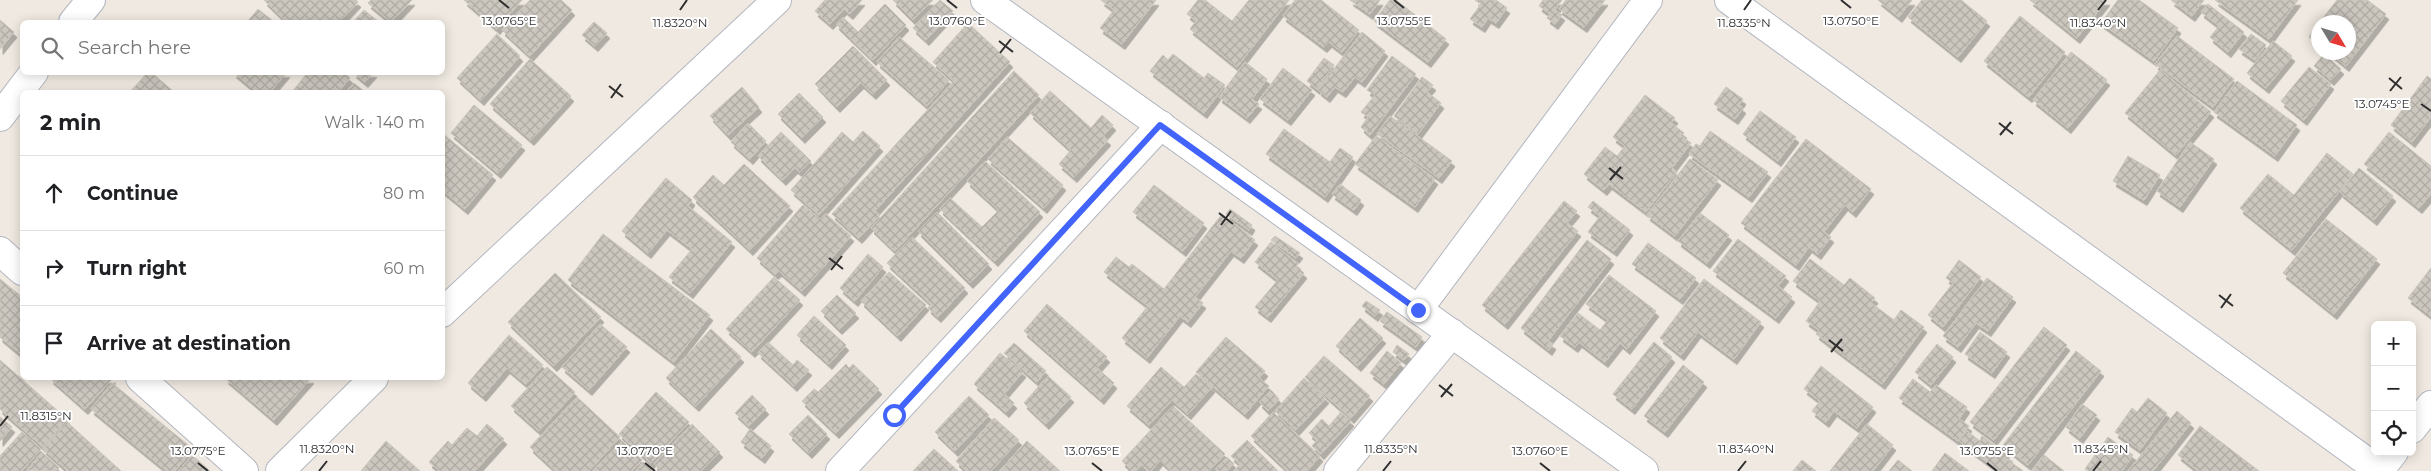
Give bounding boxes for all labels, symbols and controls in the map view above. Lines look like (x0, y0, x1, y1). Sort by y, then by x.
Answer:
text: 13.0765°E (481, 13, 537, 28)
text: 13.0760°E (929, 13, 985, 28)
text: 13.0755°E (1377, 13, 1431, 28)
text: 13.0750°E (1823, 13, 1879, 28)
text: 11.8320°N (652, 15, 708, 30)
text: 11.8335°N (1717, 15, 1771, 30)
text: 11.8340°N (2070, 15, 2126, 30)
north arrow (2311, 15, 2356, 60)
search box (20, 20, 445, 75)
icon: search (38, 34, 66, 62)
text: Search here (78, 36, 191, 59)
text: 13.0745°E (2354, 96, 2410, 111)
text: 2 min (40, 110, 101, 135)
text: Walk · 140 m (324, 113, 425, 132)
icon: ahead (40, 179, 68, 207)
text: Continue (87, 182, 178, 205)
text: 80 m (383, 184, 425, 203)
icon: right (40, 254, 68, 282)
text: Turn right (87, 257, 187, 280)
text: 60 m (383, 259, 425, 278)
route end (1407, 299, 1430, 322)
map controls (2371, 321, 2416, 456)
button: + (2371, 321, 2416, 366)
icon: arrive (40, 329, 68, 357)
text: Arrive at destination (87, 332, 291, 355)
button: − (2371, 366, 2416, 411)
route start (883, 404, 906, 427)
text: 11.8315°N (20, 408, 72, 423)
button: locate (2371, 411, 2416, 456)
text: 11.8320°N (299, 441, 355, 456)
text: 11.8335°N (1364, 441, 1418, 456)
text: 11.8340°N (1718, 441, 1774, 456)
text: 11.8345°N (2073, 441, 2129, 456)
text: 13.0775°E (171, 443, 225, 458)
text: 13.0770°E (617, 443, 673, 458)
text: 13.0765°E (1064, 443, 1120, 458)
text: 13.0760°E (1512, 443, 1568, 458)
text: 13.0755°E (1960, 443, 2014, 458)

